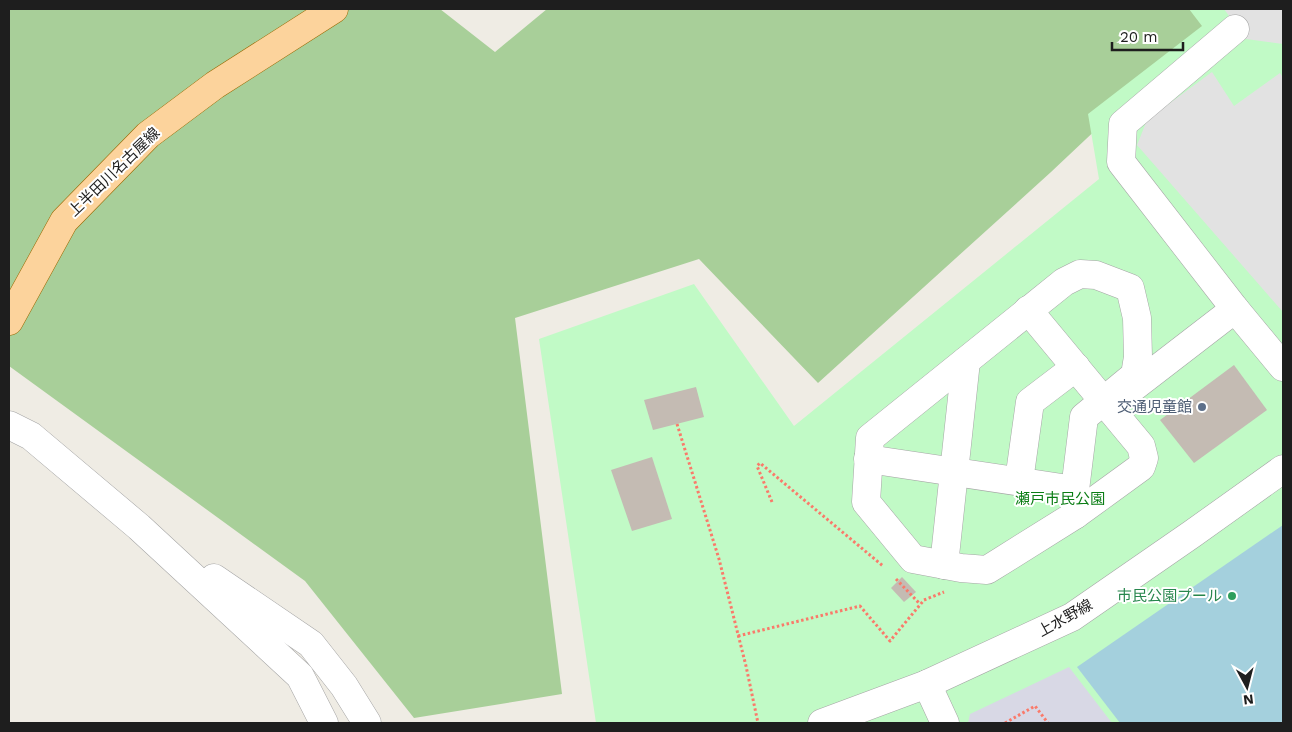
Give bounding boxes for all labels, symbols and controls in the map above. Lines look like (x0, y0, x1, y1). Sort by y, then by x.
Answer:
scale bar (1112, 20, 1183, 52)
text: 20 m (1120, 28, 1158, 46)
street label: 上半田川名古屋線 (65, 124, 163, 220)
place label: 交通児童館 (1117, 398, 1192, 416)
marker: 交通児童館 (1196, 401, 1208, 413)
park label: 瀬戸市民公園 (1015, 490, 1105, 508)
place label: 市民公園プール (1117, 587, 1222, 605)
marker: 市民公園プール (1226, 590, 1238, 602)
street label: 上水野線 (1034, 596, 1096, 640)
north arrow (1222, 662, 1272, 712)
text: N (1242, 691, 1255, 708)

